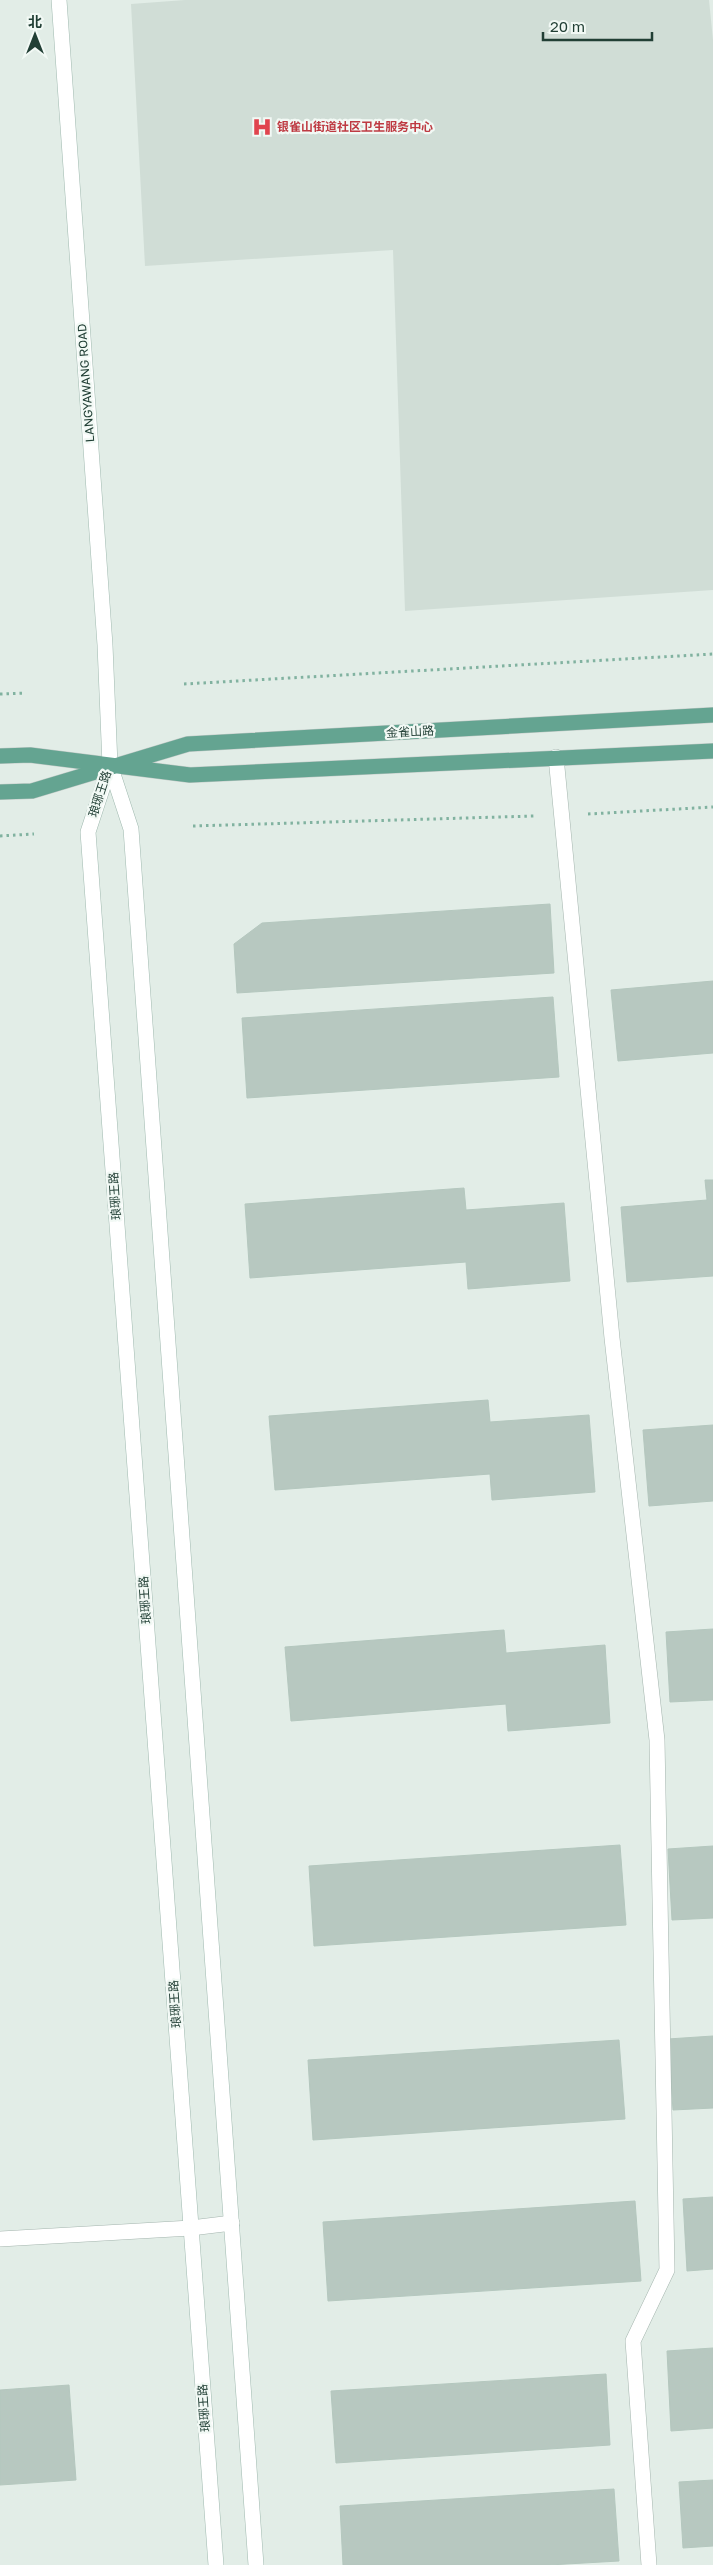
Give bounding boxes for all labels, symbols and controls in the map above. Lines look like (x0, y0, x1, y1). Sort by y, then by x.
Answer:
north arrow (10, 10, 60, 60)
scale bar (543, 10, 652, 42)
text: 北 (28, 13, 42, 30)
text: 20 m (550, 17, 585, 35)
hospital icon: 银雀山街道社区卫生服务中心 (251, 116, 273, 138)
place label: 银雀山街道社区卫生服务中心 (277, 119, 433, 134)
street label: LANGYAWANG ROAD (74, 323, 97, 443)
street label: 金雀山路 (386, 723, 434, 740)
street label: 琅琊王路 (85, 769, 114, 819)
street label: 琅琊王路 (105, 1172, 124, 1221)
street label: 琅琊王路 (135, 1576, 154, 1625)
street label: 琅琊王路 (165, 1980, 184, 2029)
street label: 琅琊王路 (194, 2384, 213, 2433)

